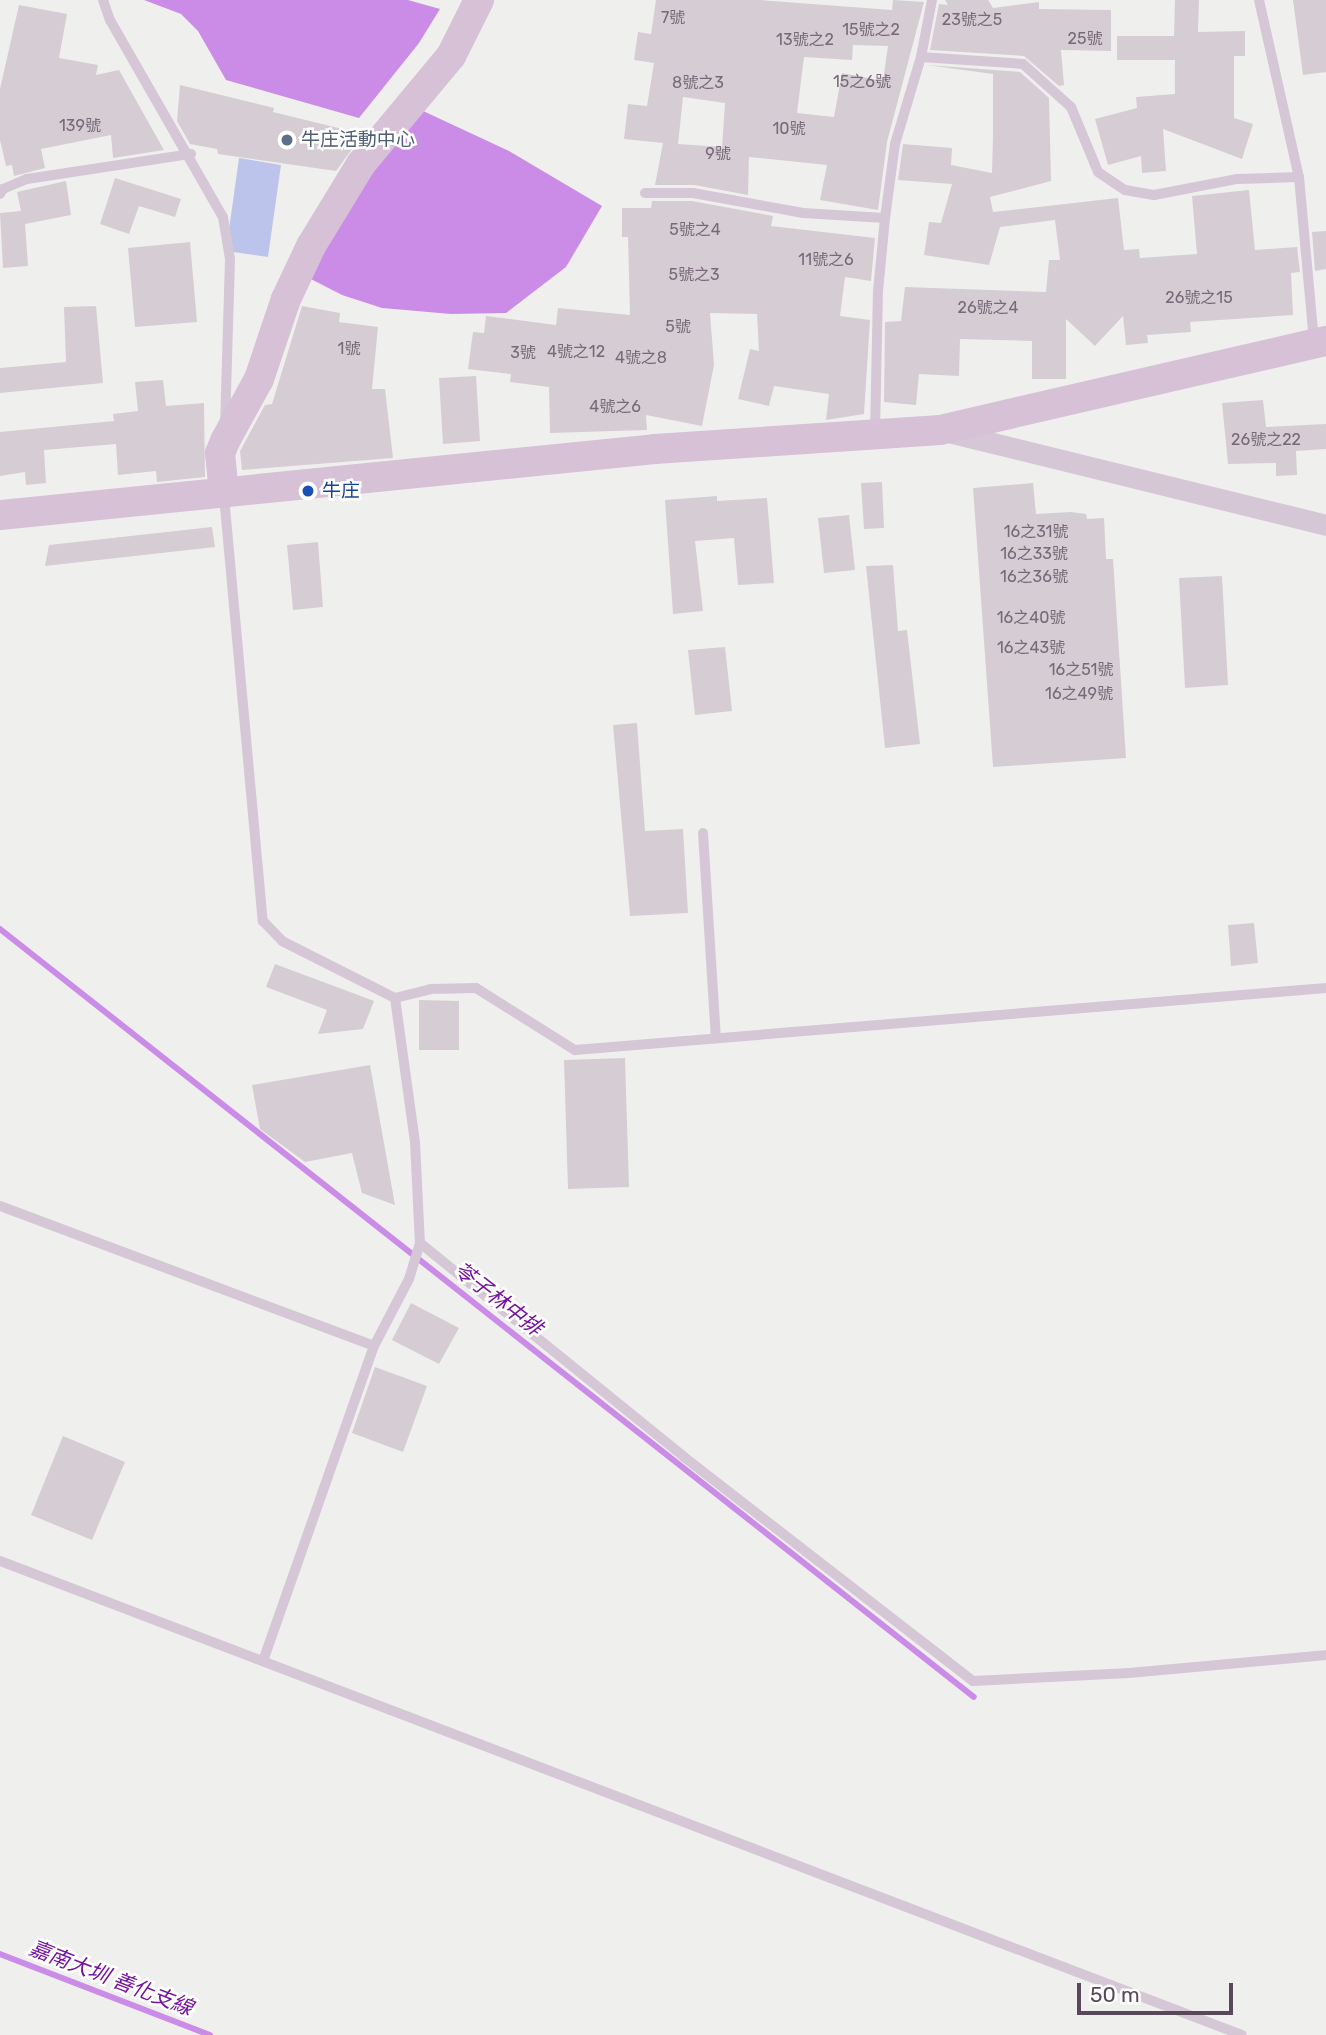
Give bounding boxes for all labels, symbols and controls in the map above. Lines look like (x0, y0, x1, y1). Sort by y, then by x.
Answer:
house number: 7號 (661, 8, 685, 28)
house number: 23號之5 (942, 10, 1002, 30)
house number: 15號之2 (842, 20, 900, 40)
house number: 25號 (1068, 29, 1102, 49)
house number: 13號之2 (776, 30, 834, 50)
house number: 15之6號 (833, 72, 891, 92)
house number: 8號之3 (672, 73, 724, 93)
house number: 139號 (59, 116, 101, 136)
house number: 10號 (772, 119, 806, 139)
place label: 牛庄活動中心 (301, 129, 415, 151)
marker: 牛庄活動中心 (279, 132, 295, 148)
house number: 9號 (705, 144, 731, 164)
house number: 5號之4 (669, 220, 721, 240)
house number: 11號之6 (798, 250, 854, 270)
house number: 5號之3 (668, 265, 720, 285)
house number: 26號之15 (1165, 288, 1233, 308)
house number: 26號之4 (958, 298, 1018, 318)
house number: 5號 (665, 317, 691, 337)
house number: 1號 (338, 339, 360, 359)
house number: 4號之12 (547, 342, 605, 362)
house number: 3號 (510, 343, 536, 363)
house number: 4號之8 (615, 348, 667, 368)
house number: 4號之6 (589, 397, 641, 417)
house number: 26號之22 (1231, 430, 1301, 450)
place label: 牛庄 (322, 480, 360, 502)
marker: 牛庄 (300, 483, 316, 499)
house number: 16之31號 (1004, 522, 1068, 542)
house number: 16之33號 (1000, 544, 1068, 564)
house number: 16之36號 (1000, 567, 1068, 587)
house number: 16之40號 (997, 608, 1065, 628)
house number: 16之43號 (997, 638, 1065, 658)
house number: 16之51號 (1049, 660, 1113, 680)
house number: 16之49號 (1045, 684, 1113, 704)
water label: 苓子林中排 (449, 1257, 547, 1341)
water label: 嘉南大圳 善化支線 (26, 1935, 196, 2021)
scale bar (1081, 1968, 1237, 2012)
text: 50 m (1090, 1982, 1140, 2007)

